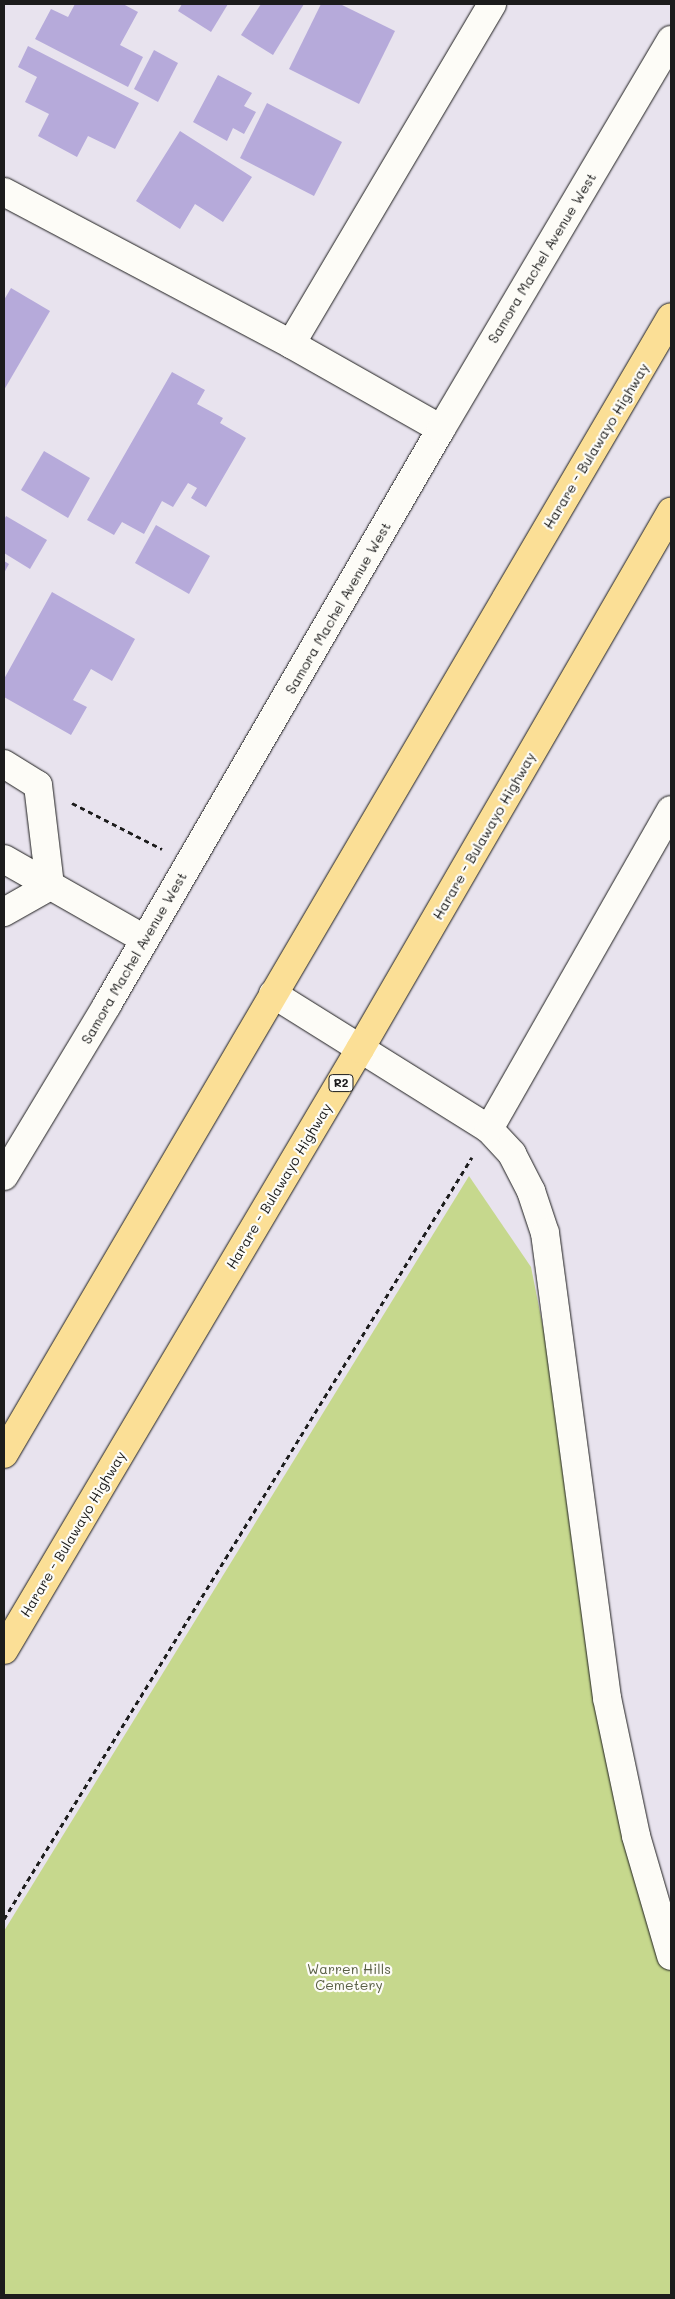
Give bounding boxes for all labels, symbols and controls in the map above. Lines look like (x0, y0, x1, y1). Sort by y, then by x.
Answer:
street label: Samora Machel Avenue West (484, 170, 600, 346)
street label: Harare - Bulawayo Highway (540, 360, 652, 532)
street label: Samora Machel Avenue West (282, 519, 394, 697)
street label: Harare - Bulawayo Highway (429, 749, 539, 923)
street label: Samora Machel Avenue West (78, 869, 190, 1047)
road number: R2 (327, 1074, 355, 1092)
street label: Harare - Bulawayo Highway (223, 1100, 335, 1272)
street label: Harare - Bulawayo Highway (17, 1448, 129, 1620)
park label: Warren Hills Cemetery (307, 1961, 391, 1994)

